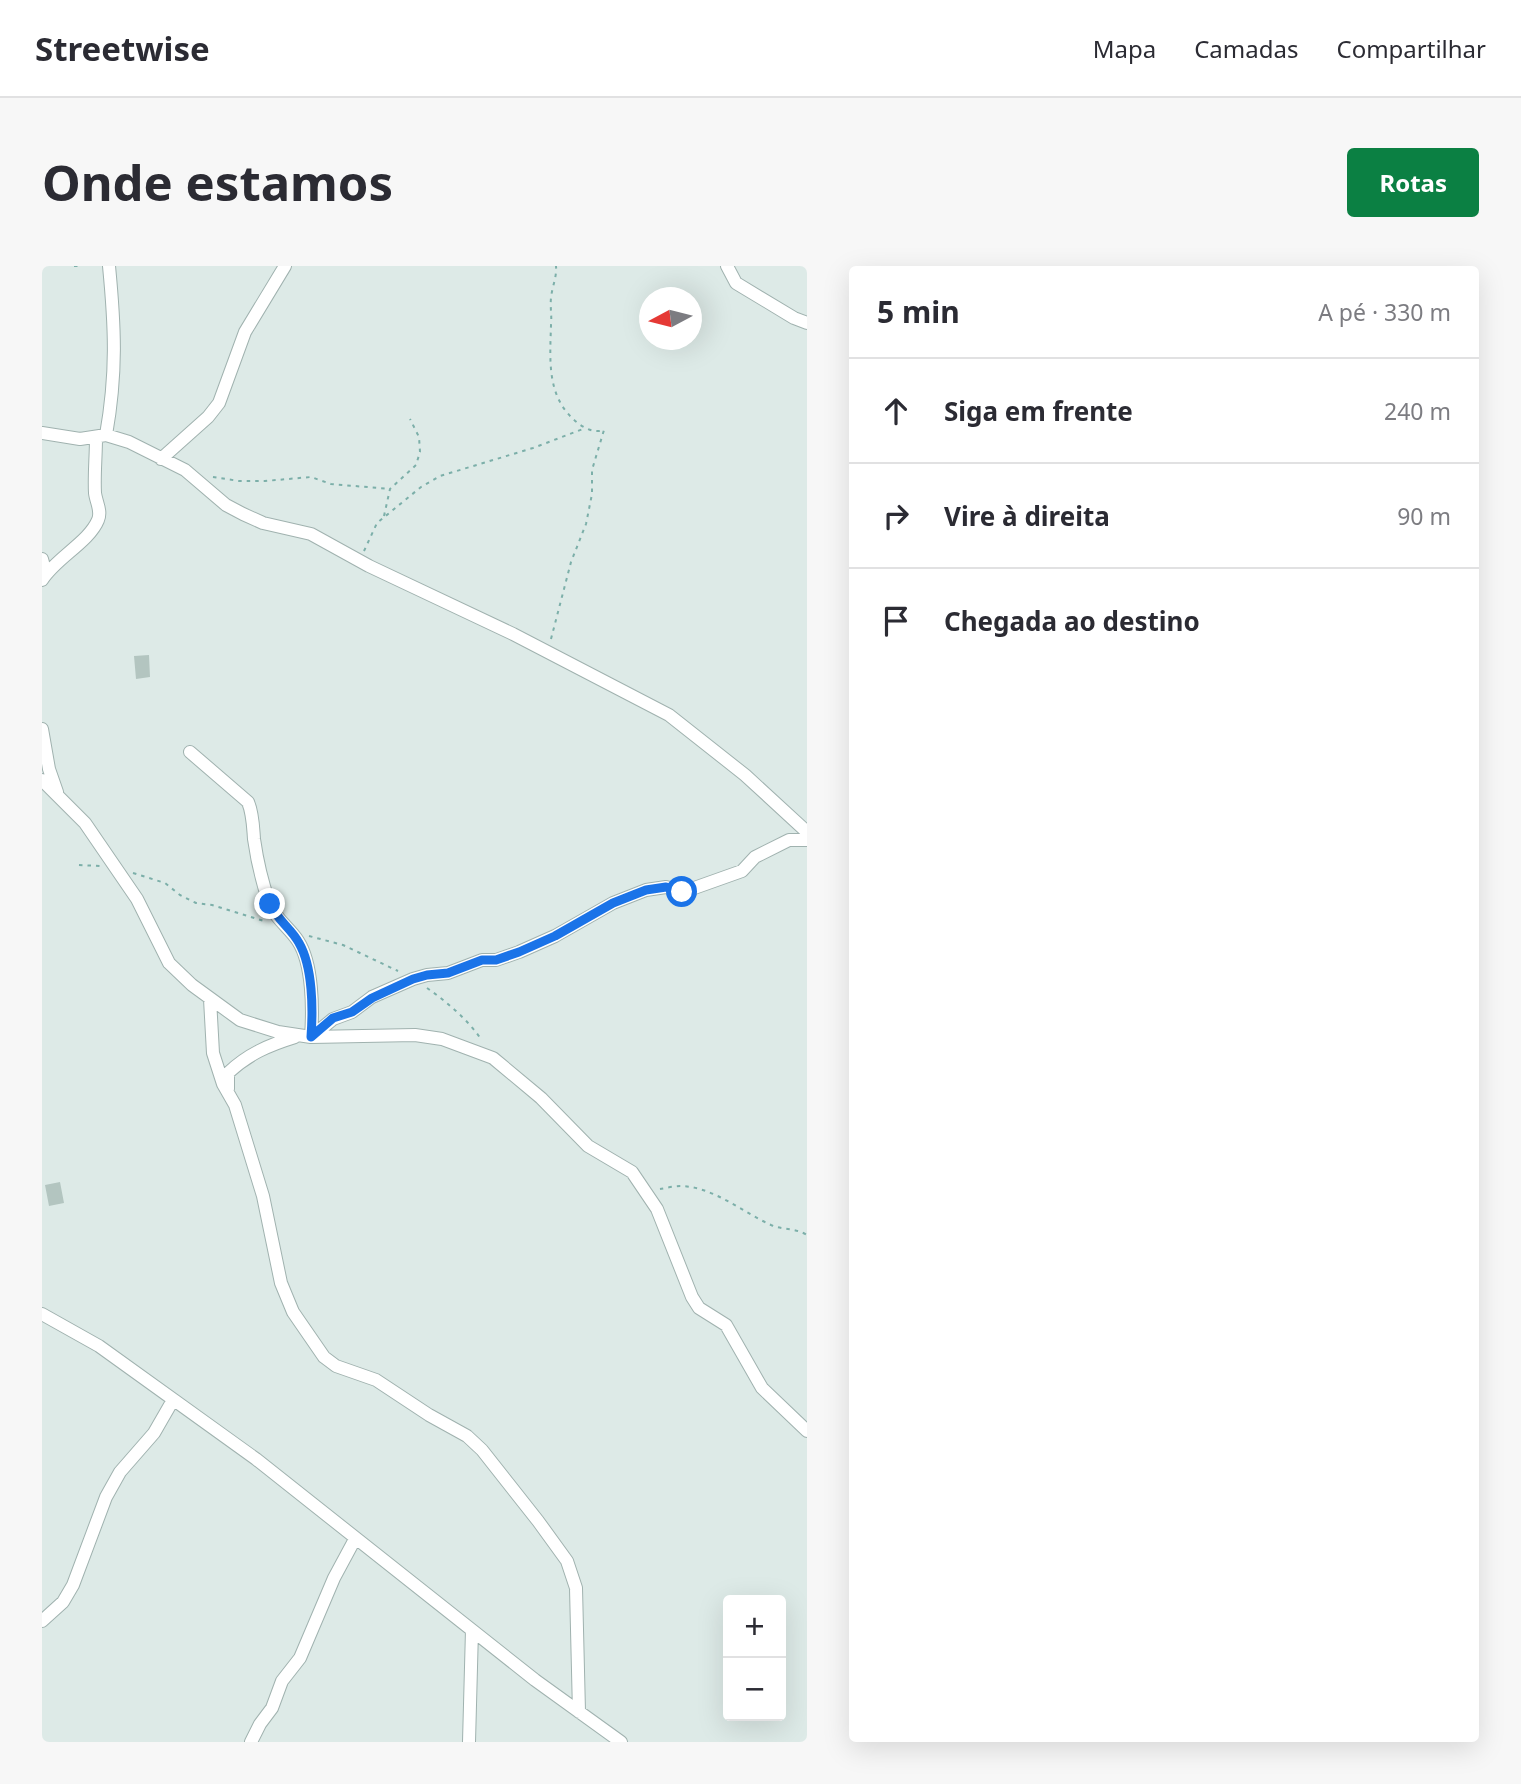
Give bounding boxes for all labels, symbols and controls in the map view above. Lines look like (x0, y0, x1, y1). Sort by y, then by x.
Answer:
text: Streetwise (35, 26, 210, 71)
text: Mapa (1093, 32, 1156, 65)
text: Camadas (1194, 32, 1298, 65)
text: Compartilhar (1336, 32, 1486, 65)
button: Rotas (1347, 148, 1479, 217)
text: Onde estamos (42, 149, 393, 215)
north arrow (639, 287, 702, 350)
text: 5 min (877, 291, 960, 332)
text: A pé · 330 m (1318, 296, 1451, 328)
icon: ahead (877, 392, 915, 430)
text: Siga em frente (944, 393, 1133, 429)
text: 240 m (1384, 395, 1451, 427)
icon: right (877, 497, 915, 535)
text: Vire à direita (944, 498, 1110, 534)
text: 90 m (1397, 500, 1451, 532)
icon: arrive (877, 602, 915, 640)
text: Chegada ao destino (944, 603, 1200, 639)
route start (666, 876, 697, 907)
route end (254, 888, 285, 919)
map controls (723, 1595, 786, 1721)
button: + (723, 1595, 786, 1658)
button: − (723, 1658, 786, 1721)

